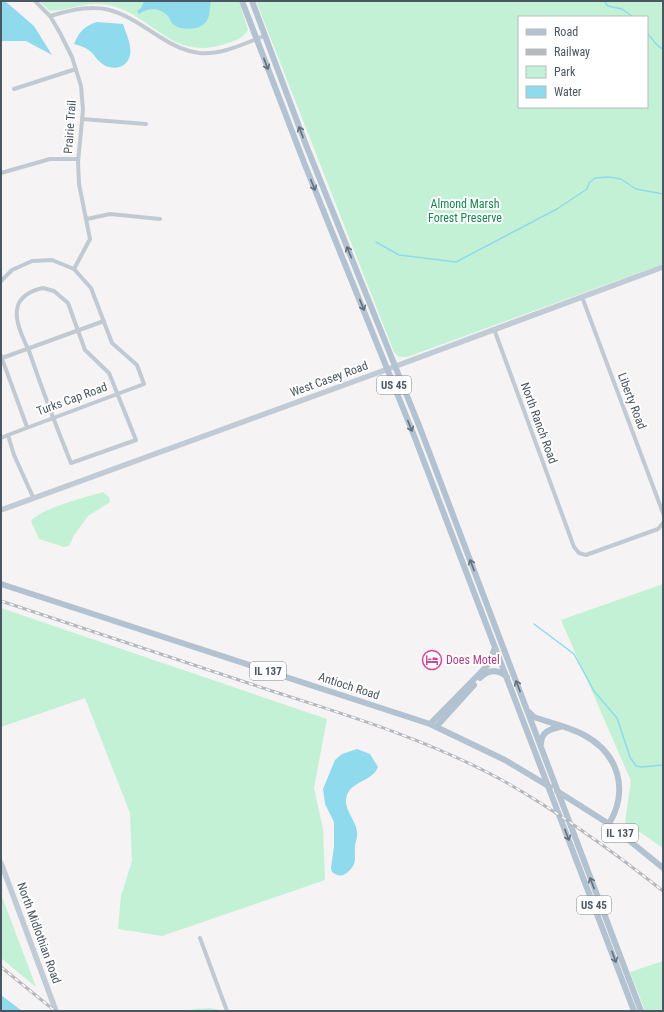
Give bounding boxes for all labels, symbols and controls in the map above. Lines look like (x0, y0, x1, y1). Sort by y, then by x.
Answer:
legend (518, 16, 648, 108)
text: Road (554, 25, 578, 39)
text: Railway (554, 45, 590, 59)
one-way arrow (262, 57, 270, 69)
text: Park (554, 65, 576, 79)
text: Water (554, 85, 582, 99)
street label: Prairie Trail (61, 100, 79, 154)
one-way arrow (296, 126, 304, 138)
one-way arrow (310, 178, 318, 190)
park label: Almond Marsh Forest Preserve (428, 197, 502, 225)
one-way arrow (345, 247, 352, 259)
one-way arrow (358, 299, 366, 311)
street label: West Casey Road (288, 358, 370, 400)
street label: Liberty Road (615, 371, 649, 431)
road number: US 45 (377, 376, 411, 394)
street label: Turks Cap Road (35, 380, 109, 418)
street label: North Ranch Road (518, 380, 560, 466)
one-way arrow (407, 420, 414, 432)
one-way arrow (467, 560, 475, 572)
hotel icon: Does Motel (421, 649, 443, 671)
place label: Does Motel (446, 653, 500, 667)
road number: IL 137 (250, 662, 286, 680)
street label: Antioch Road (317, 670, 381, 702)
one-way arrow (514, 681, 522, 693)
road number: IL 137 (602, 824, 638, 842)
one-way arrow (564, 829, 572, 841)
one-way arrow (588, 877, 596, 889)
street label: North Midlothian Road (14, 881, 64, 986)
road number: US 45 (577, 896, 611, 914)
one-way arrow (610, 950, 618, 962)

